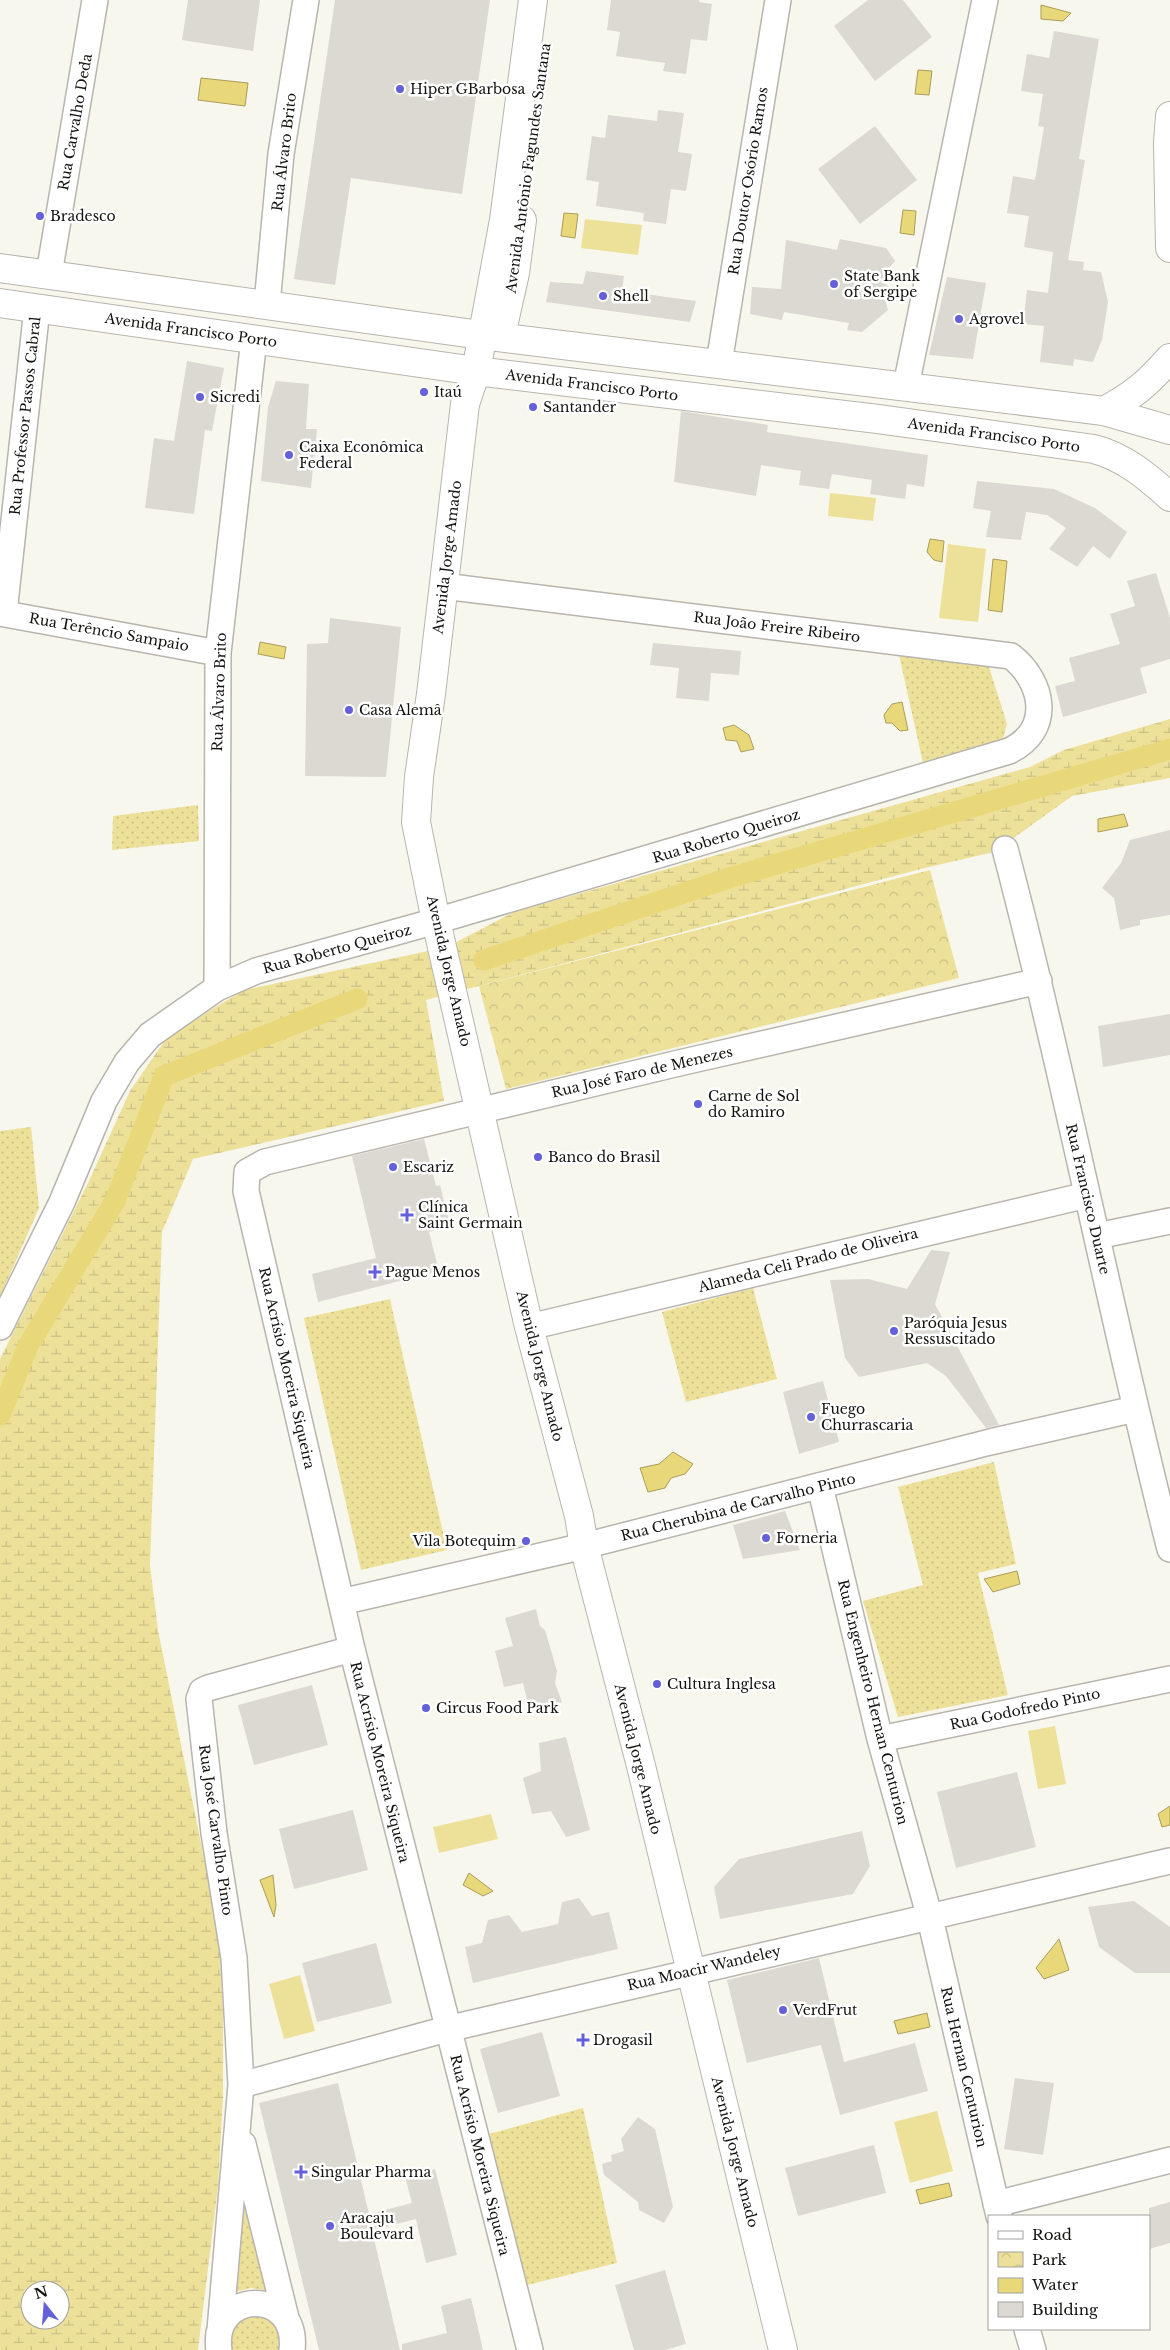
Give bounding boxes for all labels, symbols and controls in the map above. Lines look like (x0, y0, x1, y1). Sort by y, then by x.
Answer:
street label: Avenida Antônio Fagundes Santana (501, 42, 555, 295)
street label: Rua Carvalho Deda (54, 52, 96, 192)
place label: Hiper GBarbosa (410, 80, 526, 98)
marker: Hiper GBarbosa (394, 83, 406, 95)
street label: Rua Doutor Osório Ramos (724, 86, 772, 276)
street label: Rua Álvaro Brito (268, 92, 300, 212)
place label: Bradesco (50, 207, 116, 225)
marker: Bradesco (34, 210, 46, 222)
place label: State Bank of Sergipe (844, 267, 920, 301)
marker: State Bank of Sergipe (828, 278, 840, 290)
place label: Shell (613, 287, 649, 305)
marker: Shell (597, 290, 609, 302)
street label: Avenida Francisco Porto (103, 309, 278, 351)
place label: Agrovel (968, 310, 1025, 328)
marker: Agrovel (953, 313, 965, 325)
street label: Rua Professor Passos Cabral (6, 315, 44, 516)
street label: Avenida Francisco Porto (504, 365, 679, 405)
place label: Itaú (434, 383, 463, 401)
marker: Itaú (418, 386, 430, 398)
place label: Sicredi (210, 388, 260, 406)
marker: Sicredi (194, 391, 206, 403)
place label: Santander (543, 398, 617, 416)
marker: Santander (527, 401, 539, 413)
street label: Avenida Francisco Porto (906, 414, 1081, 456)
place label: Caixa Econômica Federal (299, 438, 424, 472)
marker: Caixa Econômica Federal (283, 449, 295, 461)
street label: Avenida Jorge Amado (429, 479, 465, 636)
street label: Rua João Freire Ribeiro (693, 608, 861, 646)
street label: Rua Terêncio Sampaio (28, 609, 190, 655)
street label: Rua Álvaro Brito (208, 632, 230, 752)
place label: Casa Alemâ (359, 701, 442, 719)
marker: Casa Alemâ (343, 704, 355, 716)
street label: Rua Roberto Queiroz (650, 805, 802, 867)
street label: Avenida Jorge Amado (423, 893, 475, 1048)
street label: Rua Roberto Queiroz (261, 920, 414, 978)
street label: Rua José Faro de Menezes (550, 1042, 734, 1102)
place label: Carne de Sol do Ramiro (708, 1087, 800, 1121)
marker: Carne de Sol do Ramiro (692, 1098, 704, 1110)
street label: Rua Francisco Duarte (1062, 1122, 1114, 1276)
place label: Banco do Brasil (548, 1148, 661, 1166)
marker: Banco do Brasil (532, 1151, 544, 1163)
place label: Escariz (403, 1158, 454, 1176)
marker: Escariz (387, 1161, 399, 1173)
place label: Clínica Saint Germain (418, 1198, 523, 1232)
marker: Clínica Saint Germain (400, 1208, 414, 1222)
street label: Alameda Celi Prado de Oliveira (695, 1224, 920, 1296)
place label: Pague Menos (385, 1263, 480, 1281)
street label: Rua Acrísio Moreira Siqueira (255, 1265, 319, 1471)
marker: Pague Menos (369, 1266, 381, 1278)
street label: Avenida Jorge Amado (512, 1288, 567, 1443)
place label: Paróquia Jesus Ressuscitado (904, 1314, 1007, 1348)
marker: Paróquia Jesus Ressuscitado (888, 1325, 900, 1337)
place label: Fuego Churrascaria (821, 1400, 913, 1434)
marker: Fuego Churrascaria (805, 1411, 817, 1423)
street label: Rua Cherubina de Carvalho Pinto (619, 1469, 857, 1545)
place label: Forneria (776, 1529, 838, 1547)
place label: Vila Botequim (412, 1532, 516, 1550)
marker: Forneria (760, 1532, 772, 1544)
marker: Vila Botequim (520, 1535, 532, 1547)
street label: Rua Engenheiro Hernan Centurion (834, 1577, 912, 1827)
street label: Rua Acrísio Moreira Siqueira (346, 1660, 414, 1865)
place label: Cultura Inglesa (667, 1675, 776, 1693)
marker: Cultura Inglesa (651, 1678, 663, 1690)
street label: Avenida Jorge Amado (610, 1681, 665, 1836)
street label: Rua Godofredo Pinto (948, 1684, 1102, 1734)
place label: Circus Food Park (436, 1699, 559, 1717)
marker: Circus Food Park (420, 1702, 432, 1714)
street label: Rua José Carvalho Pinto (195, 1743, 237, 1917)
street label: Rua Moacir Wandeley (625, 1942, 783, 1994)
street label: Rua Hernan Centurion (937, 1985, 991, 2149)
place label: VerdFrut (792, 2001, 858, 2019)
marker: VerdFrut (777, 2004, 789, 2016)
place label: Drogasil (593, 2031, 653, 2049)
marker: Drogasil (577, 2034, 589, 2046)
street label: Rua Acrísio Moreira Siqueira (446, 2053, 514, 2258)
street label: Avenida Jorge Amado (707, 2074, 762, 2229)
place label: Singular Pharma (311, 2163, 432, 2181)
marker: Singular Pharma (295, 2166, 307, 2178)
place label: Aracaju Boulevard (339, 2209, 414, 2243)
legend (988, 2215, 1150, 2330)
marker: Aracaju Boulevard (324, 2220, 336, 2232)
text: Road (1032, 2225, 1072, 2244)
text: Park (1032, 2250, 1068, 2269)
text: Water (1031, 2275, 1079, 2294)
north arrow (20, 2280, 70, 2330)
text: N (32, 2282, 50, 2303)
text: Building (1032, 2300, 1099, 2319)

